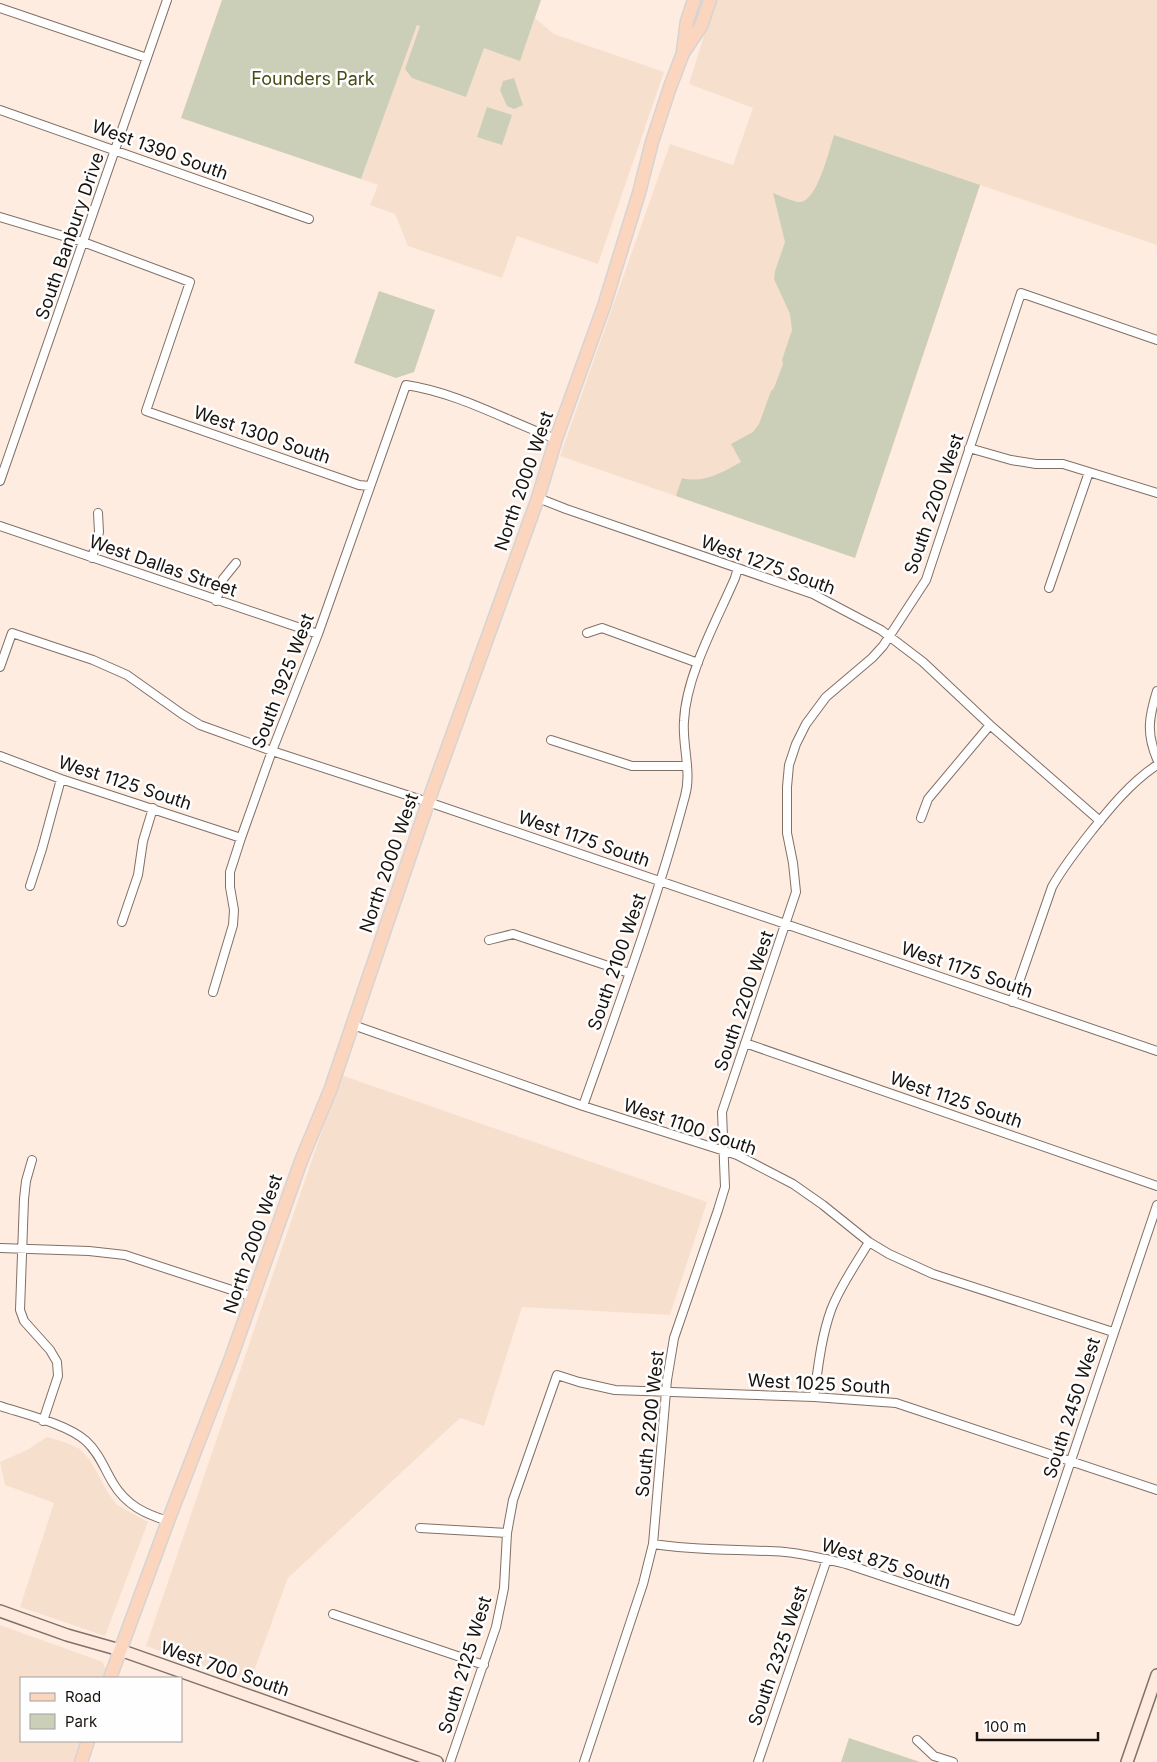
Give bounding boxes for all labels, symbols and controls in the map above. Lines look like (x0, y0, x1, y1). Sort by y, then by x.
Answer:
park label: Founders Park (251, 68, 375, 89)
street label: West 1390 South (89, 115, 231, 184)
street label: South Banbury Drive (31, 149, 108, 322)
street label: West 1300 South (191, 401, 333, 468)
street label: North 2000 West (490, 408, 557, 553)
street label: South 2200 West (900, 431, 967, 577)
street label: West Dallas Street (86, 530, 240, 601)
street label: West 1275 South (698, 530, 838, 599)
street label: South 1925 West (247, 610, 318, 751)
street label: West 1125 South (56, 751, 194, 814)
street label: North 2000 West (355, 790, 422, 935)
street label: West 1175 South (516, 806, 653, 871)
street label: South 2100 West (583, 891, 650, 1033)
street label: South 2200 West (710, 928, 777, 1074)
street label: West 1175 South (899, 937, 1036, 1002)
street label: West 1125 South (887, 1067, 1025, 1132)
street label: West 1100 South (621, 1094, 760, 1159)
street label: North 2000 West (219, 1171, 286, 1316)
street label: South 2450 West (1039, 1335, 1104, 1481)
street label: South 2200 West (631, 1350, 668, 1498)
street label: West 1025 South (747, 1369, 891, 1398)
street label: West 875 South (819, 1534, 953, 1593)
street label: South 2325 West (744, 1583, 811, 1728)
street label: South 2125 West (434, 1594, 495, 1736)
street label: West 700 South (158, 1637, 292, 1700)
legend (20, 1677, 182, 1742)
text: Road (65, 1687, 101, 1706)
scale bar (977, 1710, 1098, 1742)
text: Park (65, 1712, 98, 1731)
text: 100 m (984, 1717, 1026, 1736)

